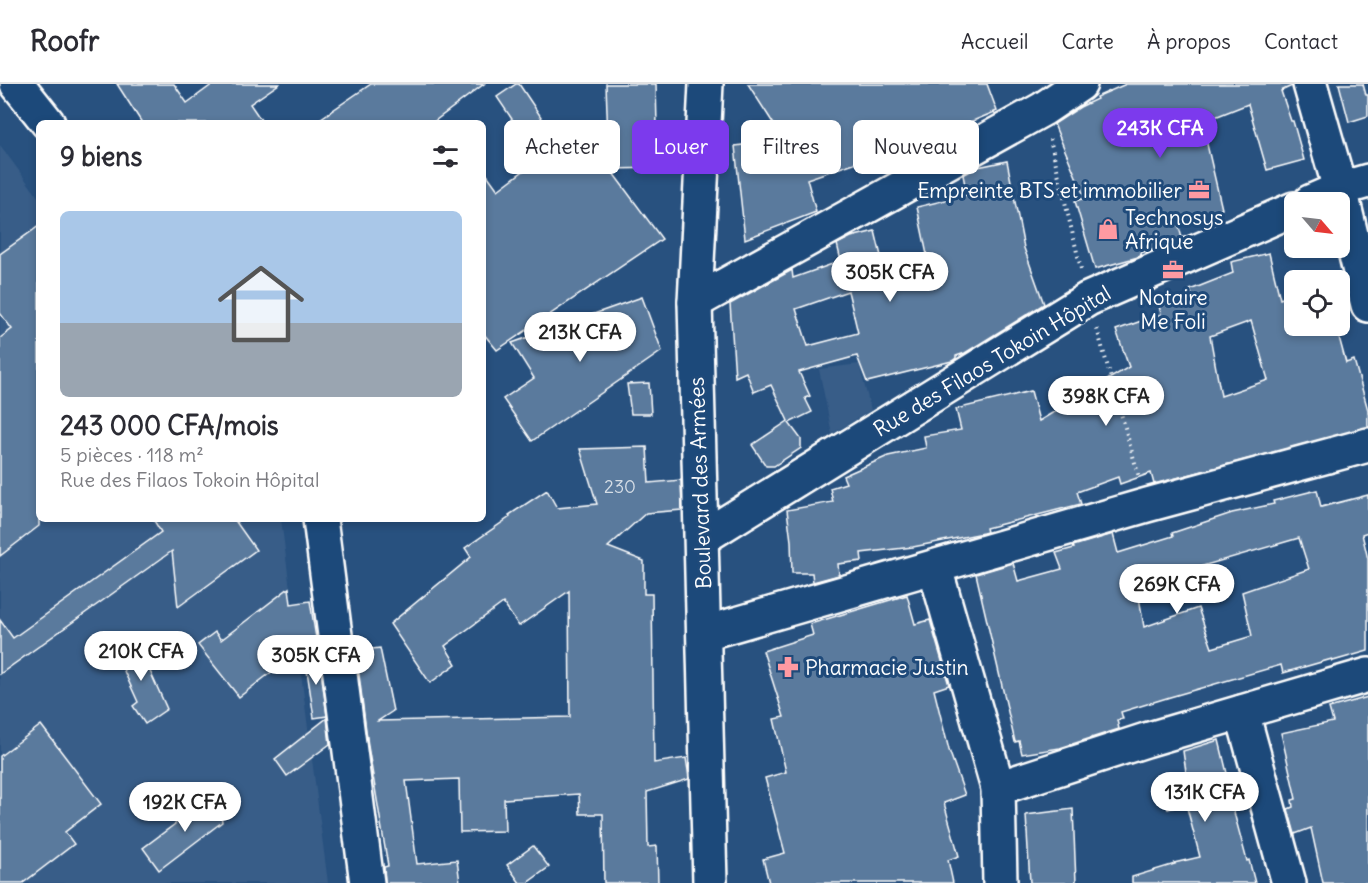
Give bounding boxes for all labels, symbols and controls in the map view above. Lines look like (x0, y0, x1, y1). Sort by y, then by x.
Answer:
text: Roofr (30, 23, 99, 59)
text: Accueil (961, 28, 1029, 55)
text: Carte (1062, 28, 1114, 55)
text: À propos (1147, 28, 1231, 55)
text: Contact (1264, 28, 1338, 55)
pin: 243K CFA (1098, 108, 1222, 159)
text: 243K CFA (1117, 115, 1203, 140)
chip: Acheter (504, 120, 620, 174)
chip: Louer (632, 120, 729, 174)
chip: Filtres (741, 120, 841, 174)
chip: Nouveau (853, 120, 979, 174)
text: 9 biens (60, 140, 142, 173)
icon: filters (429, 140, 462, 173)
place label: Empreinte BTS et immobilier (917, 177, 1182, 204)
office icon: Empreinte BTS et immobilier (1187, 178, 1211, 202)
north arrow (1284, 192, 1350, 258)
map controls (1284, 192, 1350, 336)
place label: Technosys Afrique (1125, 204, 1224, 255)
shop icon: Technosys Afrique (1096, 217, 1120, 241)
icon: home (207, 250, 315, 358)
pin: 305K CFA (828, 252, 952, 303)
office icon: Notaire Me Foli (1161, 258, 1185, 282)
text: 305K CFA (845, 259, 935, 284)
button: locate (1284, 270, 1350, 336)
street label: Rue des Filaos Tokoin Hôpital (868, 279, 1116, 443)
place label: Notaire Me Foli (1138, 284, 1208, 335)
pin: 213K CFA (518, 312, 642, 363)
text: 213K CFA (538, 319, 622, 344)
street label: Boulevard des Armées (683, 376, 717, 590)
pin: 398K CFA (1044, 376, 1168, 427)
text: 398K CFA (1062, 383, 1150, 408)
text: 243 000 CFA/mois (60, 409, 279, 442)
text: 5 pièces · 118 m² (60, 442, 204, 467)
text: Rue des Filaos Tokoin Hôpital (60, 467, 319, 492)
house number: 230 (604, 475, 636, 498)
pin: 269K CFA (1115, 564, 1239, 615)
text: 269K CFA (1133, 571, 1221, 596)
pin: 210K CFA (79, 631, 203, 682)
pin: 305K CFA (254, 635, 378, 686)
text: 210K CFA (98, 638, 184, 663)
text: 305K CFA (271, 642, 361, 667)
place label: Pharmacie Justin (805, 654, 969, 681)
pharmacy icon: Pharmacie Justin (776, 655, 800, 679)
pin: 131K CFA (1143, 772, 1267, 823)
text: 131K CFA (1165, 779, 1245, 804)
pin: 192K CFA (123, 782, 247, 833)
text: 192K CFA (143, 789, 227, 814)

